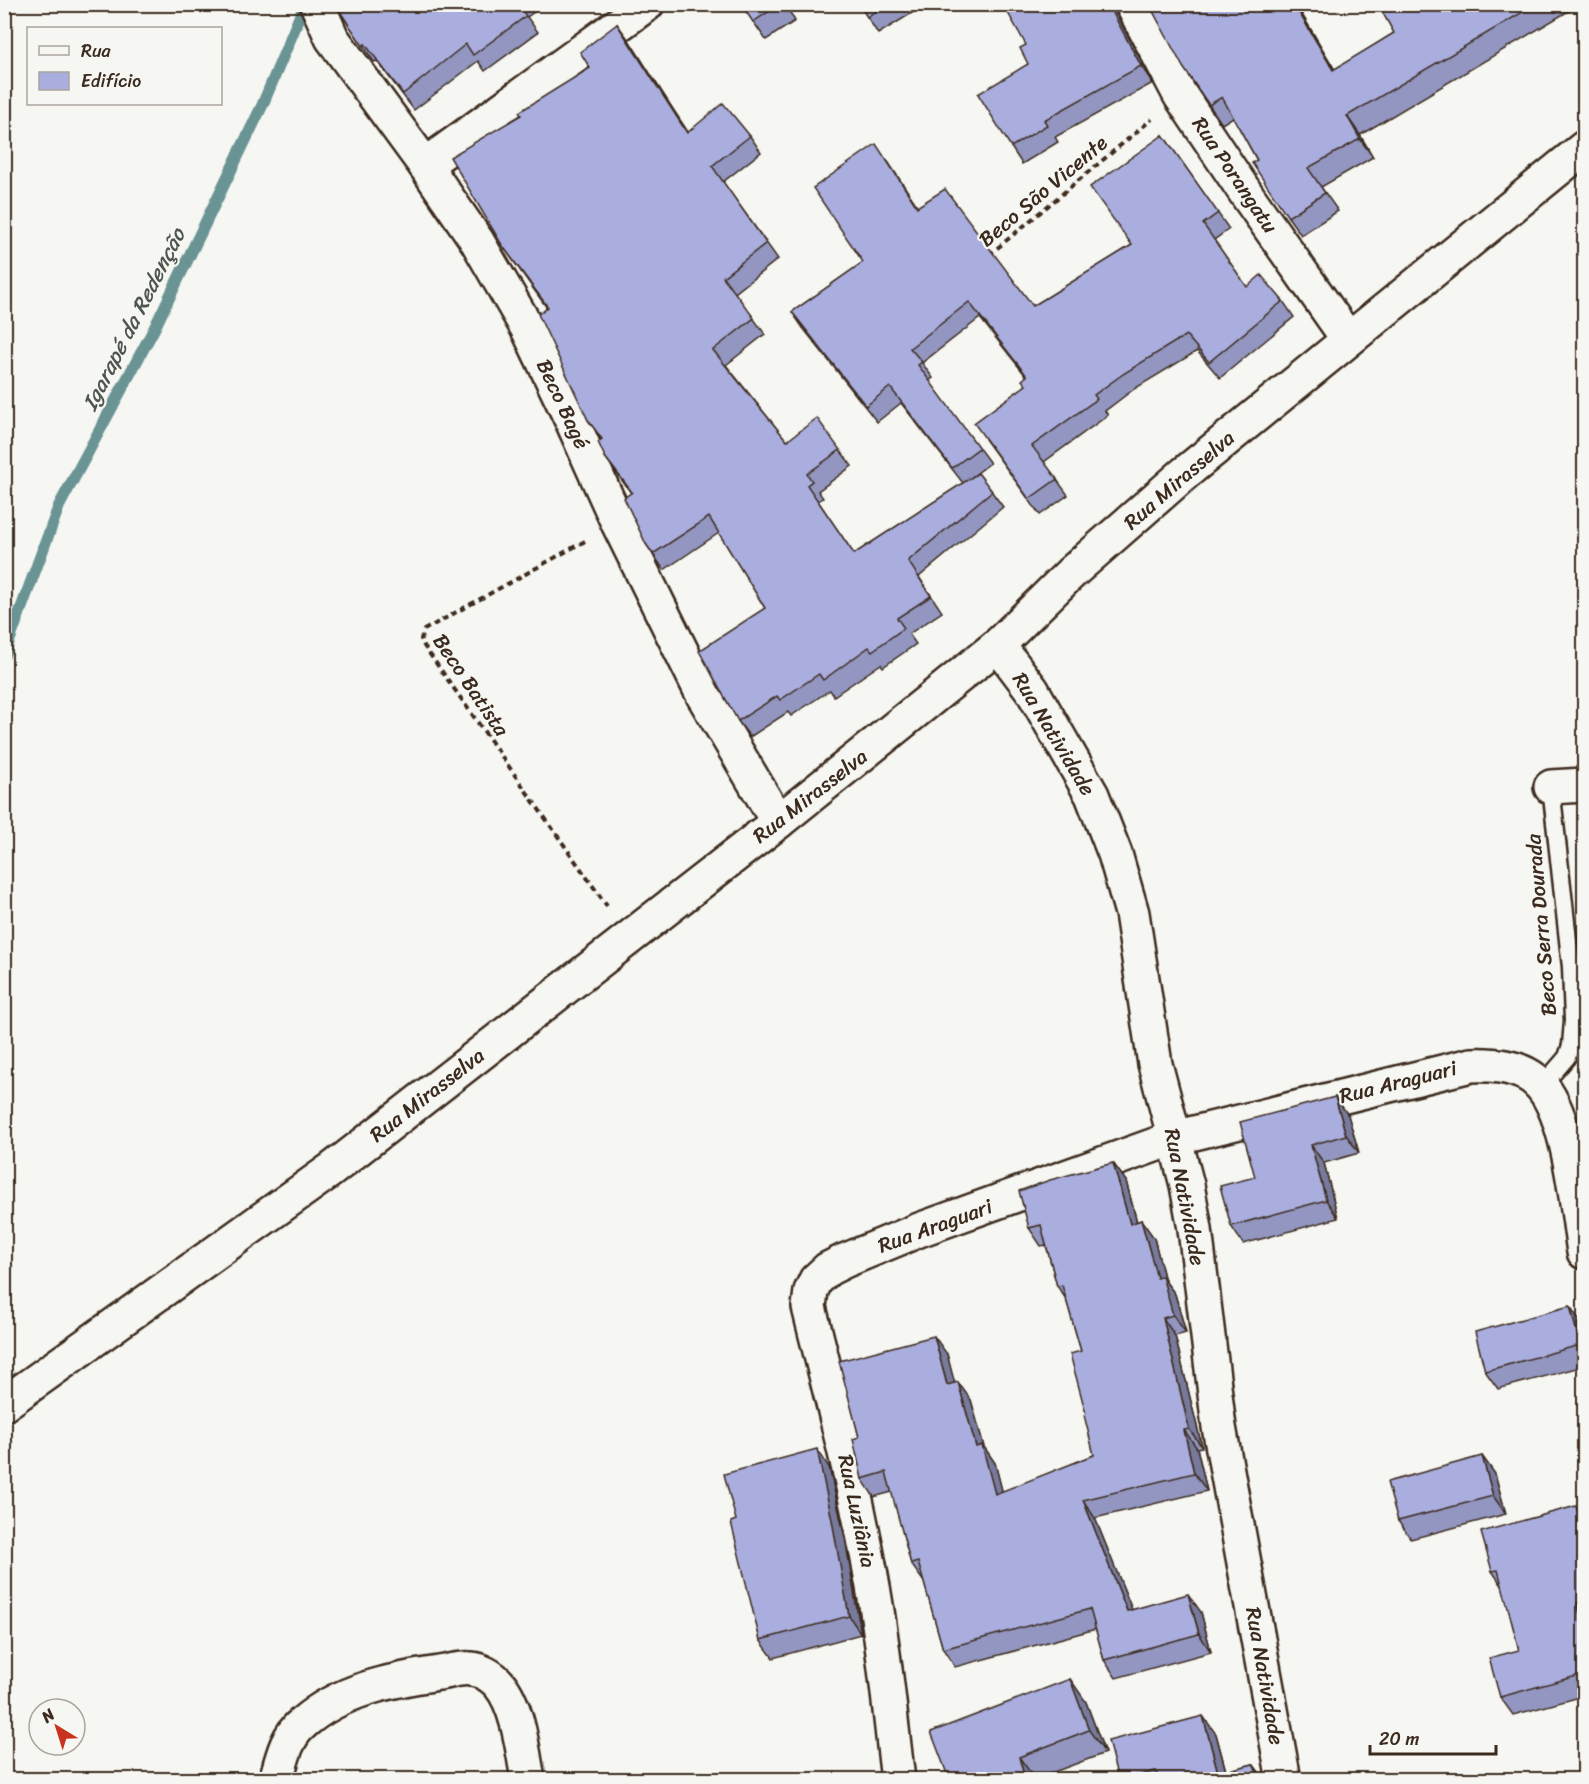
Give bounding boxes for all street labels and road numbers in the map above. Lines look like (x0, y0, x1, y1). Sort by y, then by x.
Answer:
street label: Rua Porangatu (1182, 109, 1288, 241)
street label: Beco São Vicente (970, 125, 1116, 257)
street label: Beco Bagé (525, 352, 601, 456)
street label: Rua Mirasselva (1114, 420, 1244, 540)
street label: Beco Batista (422, 625, 520, 745)
street label: Rua Natividade (1002, 665, 1106, 804)
street label: Rua Mirasselva (744, 738, 877, 854)
street label: Beco Serra Dourada (1514, 832, 1568, 1018)
street label: Rua Mirasselva (361, 1037, 494, 1153)
street label: Rua Araguari (1335, 1049, 1462, 1115)
street label: Rua Natividade (1153, 1125, 1217, 1269)
street label: Rua Araguari (872, 1187, 999, 1264)
street label: Rua Luziânia (826, 1451, 888, 1572)
street label: Rua Natividade (1234, 1604, 1296, 1748)

